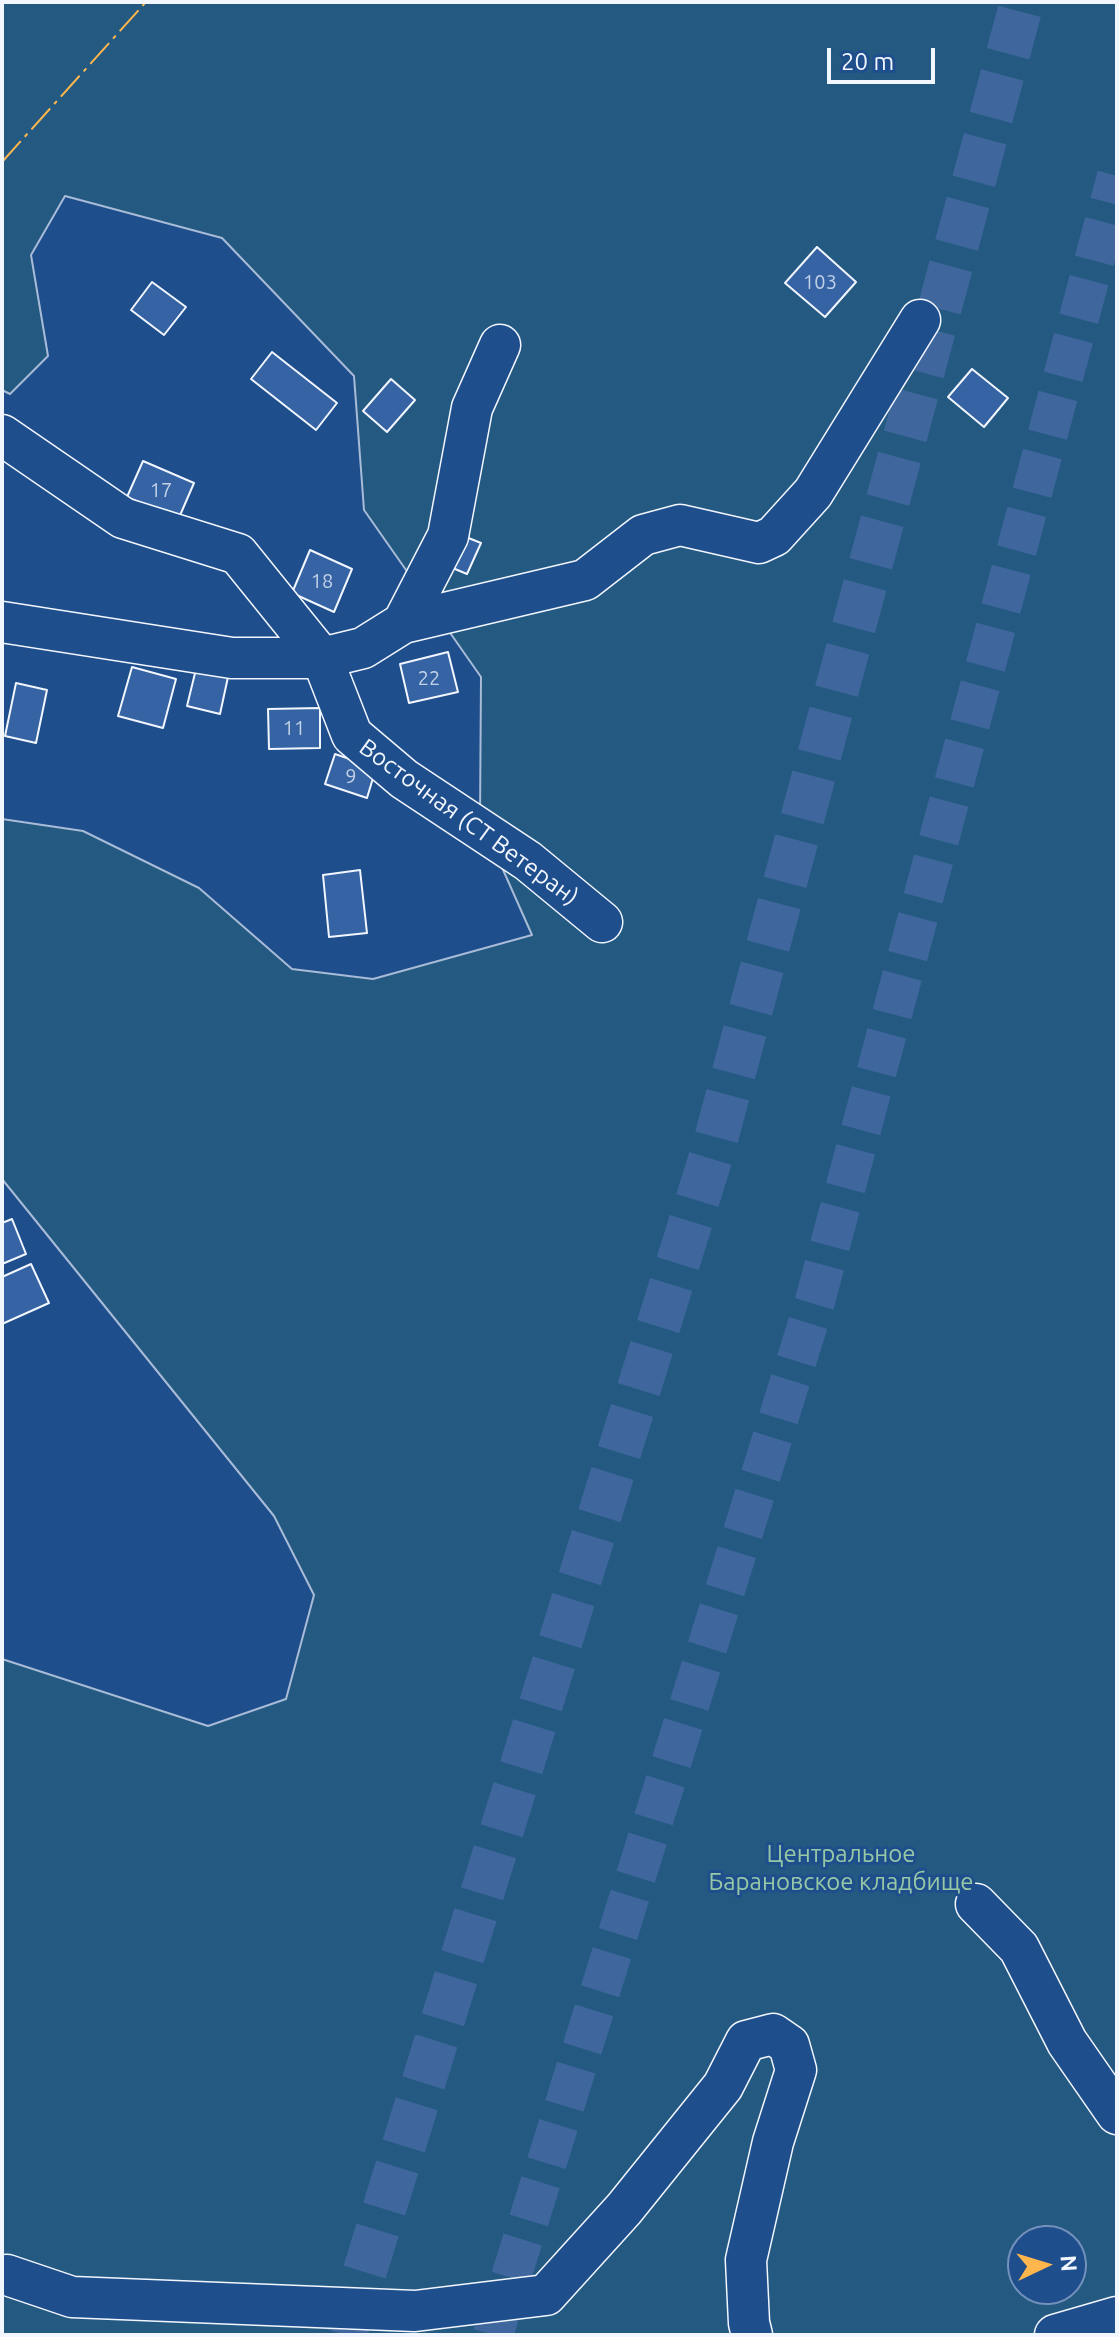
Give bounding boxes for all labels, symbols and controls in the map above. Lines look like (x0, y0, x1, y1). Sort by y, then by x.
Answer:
scale bar (831, 32, 939, 82)
text: 20 m (841, 48, 894, 75)
house number: 103 (803, 270, 837, 294)
house number: 17 (150, 478, 172, 502)
house number: 18 (311, 569, 333, 593)
house number: 22 (418, 666, 440, 690)
house number: 11 (283, 716, 305, 740)
street label: Восточная (СТ Ветеран) (354, 733, 584, 911)
house number: 9 (345, 764, 357, 788)
park label: Центральное Барановское кладбище (708, 1840, 974, 1896)
north arrow (1007, 2225, 1087, 2305)
text: N (1056, 2254, 1082, 2272)

